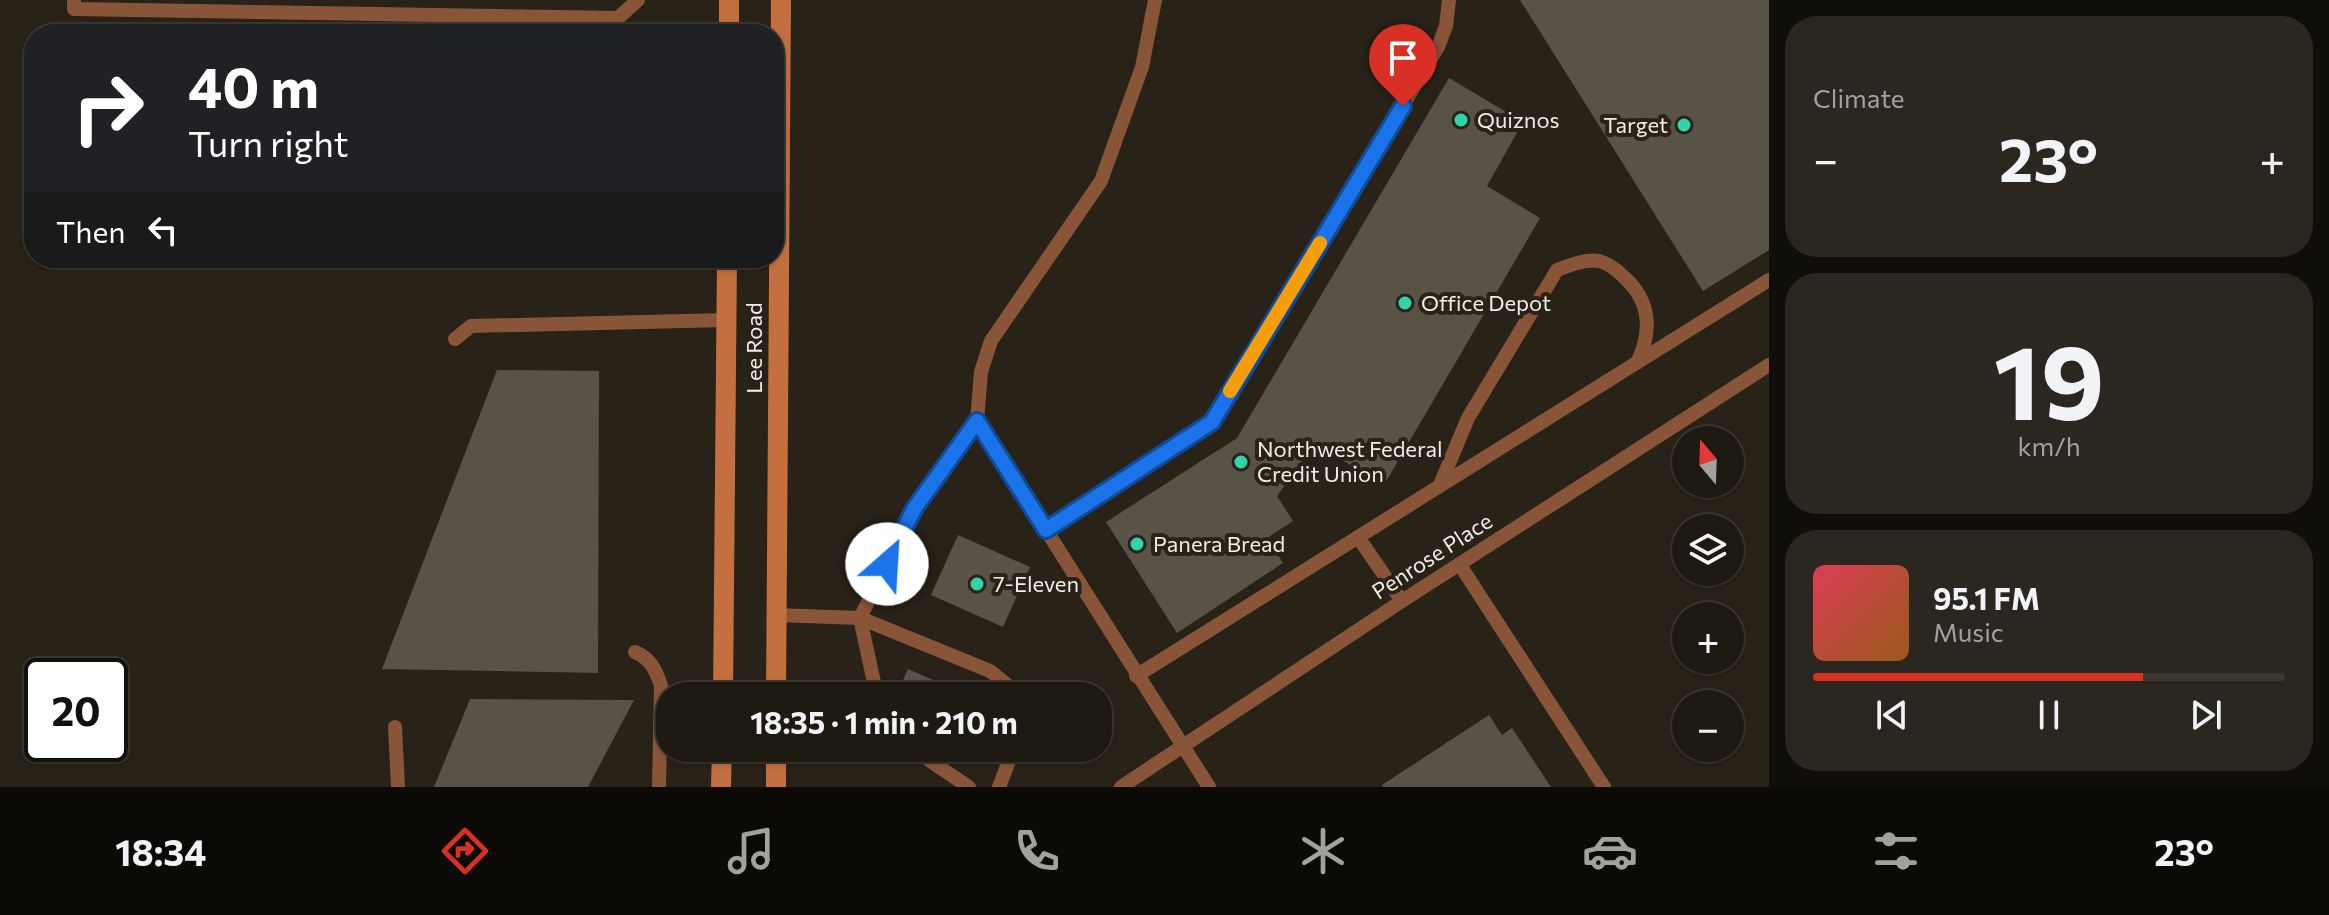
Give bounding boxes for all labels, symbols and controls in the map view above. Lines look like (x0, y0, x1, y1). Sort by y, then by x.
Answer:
pin (1369, 24, 1437, 106)
icon: arrive (1381, 36, 1425, 80)
text: 40 m (188, 51, 319, 120)
icon: right (56, 56, 160, 160)
text: Climate (1813, 82, 1905, 113)
place label: Quiznos (1477, 106, 1559, 133)
marker: Quiznos (1452, 111, 1470, 129)
place label: Target (1603, 111, 1668, 138)
marker: Target (1675, 116, 1693, 134)
text: Turn right (188, 120, 349, 164)
text: 23° (1999, 121, 2098, 194)
text: − (1813, 131, 1838, 185)
text: + (2259, 131, 2285, 185)
icon: left (141, 208, 185, 252)
text: Then (56, 212, 125, 249)
place label: Office Depot (1421, 289, 1551, 316)
marker: Office Depot (1396, 294, 1414, 312)
street label: Lee Road (740, 302, 767, 394)
text: 19 (1993, 314, 2105, 441)
north arrow (1672, 426, 1744, 498)
map controls (1672, 426, 1744, 762)
text: km/h (2017, 430, 2081, 461)
place label: Northwest Federal Credit Union (1257, 435, 1443, 487)
marker: Northwest Federal Credit Union (1232, 453, 1250, 471)
street label: Penrose Place (1366, 507, 1497, 605)
button: layers (1672, 514, 1744, 586)
position arrow (845, 522, 929, 606)
place label: Panera Bread (1153, 530, 1285, 557)
marker: Panera Bread (1128, 535, 1146, 553)
place label: 7-Eleven (993, 570, 1079, 597)
marker: 7-Eleven (968, 575, 986, 593)
text: 95.1 FM (1933, 579, 2040, 616)
button: + (1672, 602, 1744, 674)
text: Music (1933, 616, 2004, 647)
speed limit sign: 20 (24, 658, 128, 762)
button: − (1672, 690, 1744, 762)
icon: previous (1870, 693, 1914, 737)
icon: pause (2027, 693, 2071, 737)
icon: next (2184, 693, 2228, 737)
text: 18:35 · 1 min · 210 m (750, 703, 1018, 740)
icon: directions (437, 823, 493, 879)
icon: music (723, 823, 779, 879)
icon: phone (1009, 823, 1065, 879)
icon: climate (1295, 823, 1351, 879)
icon: car (1582, 823, 1638, 879)
icon: filters (1868, 823, 1924, 879)
text: 18:34 (115, 829, 206, 873)
text: 23° (2154, 829, 2214, 873)

